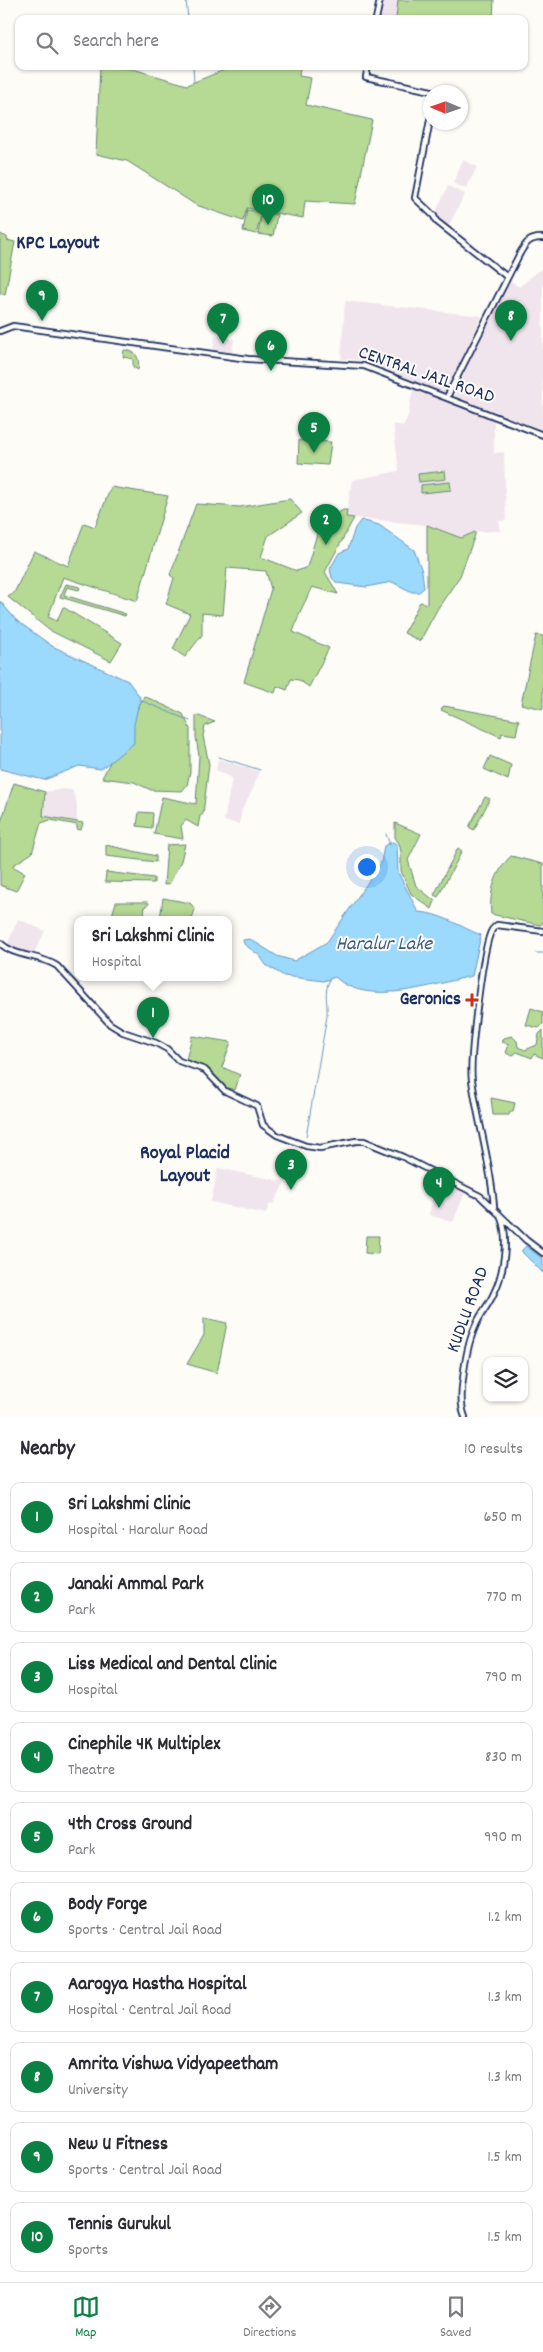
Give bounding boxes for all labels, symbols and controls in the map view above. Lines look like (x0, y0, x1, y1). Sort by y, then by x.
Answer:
search box (15, 15, 528, 70)
icon: search (33, 29, 61, 57)
text: Search here (73, 29, 159, 56)
north arrow (423, 85, 468, 130)
pin: 10 (252, 184, 284, 225)
district label: KPC Layout (16, 230, 100, 258)
pin: 9 (26, 280, 58, 321)
pin: 8 (495, 300, 527, 341)
pin: 7 (207, 303, 239, 344)
pin: 6 (255, 330, 287, 371)
street label: CENTRAL JAIL ROAD (354, 340, 498, 412)
pin: 5 (298, 412, 330, 453)
pin: 2 (310, 504, 342, 545)
your location (354, 854, 380, 880)
popup (74, 916, 232, 981)
text: Sri Lakshmi Clinic (92, 924, 214, 951)
water label: Haralur Lake (336, 931, 433, 959)
text: Hospital (92, 951, 141, 974)
place label: Geronics (400, 987, 461, 1014)
marker: Geronics (465, 993, 479, 1007)
pin: 1 (137, 997, 169, 1038)
district label: Royal Placid Layout (140, 1140, 230, 1191)
pin: 3 (275, 1149, 307, 1190)
pin: 4 (423, 1167, 455, 1208)
street label: KUDLU ROAD (441, 1263, 497, 1357)
map controls (483, 1357, 528, 1402)
button: layers (483, 1357, 528, 1402)
text: Nearby (20, 1435, 75, 1465)
text: 10 results (464, 1438, 523, 1461)
text: Sri Lakshmi Clinic (68, 1492, 191, 1519)
text: 1 (35, 1506, 39, 1529)
text: 650 m (483, 1506, 522, 1529)
text: Hospital · Haralur Road (68, 1519, 208, 1542)
text: Janaki Ammal Park (68, 1572, 204, 1599)
text: 2 (34, 1586, 41, 1609)
text: 770 m (486, 1586, 522, 1609)
text: Park (68, 1599, 95, 1622)
text: Liss Medical and Dental Clinic (68, 1652, 277, 1679)
text: 3 (33, 1666, 41, 1689)
text: 790 m (485, 1666, 522, 1689)
text: Hospital (68, 1679, 118, 1702)
text: Cinephile 4K Multiplex (68, 1732, 220, 1759)
text: 4 (34, 1746, 40, 1769)
text: 830 m (485, 1746, 522, 1769)
text: Theatre (68, 1759, 115, 1782)
text: 4th Cross Ground (68, 1812, 192, 1839)
text: 5 (33, 1826, 41, 1849)
text: 990 m (484, 1826, 522, 1849)
text: Park (68, 1839, 95, 1862)
text: Body Forge (68, 1892, 147, 1919)
text: 6 (33, 1906, 41, 1929)
text: 1.2 km (488, 1906, 522, 1929)
text: Sports · Central Jail Road (68, 1919, 222, 1942)
text: Aarogya Hastha Hospital (68, 1972, 247, 1999)
text: 7 (34, 1986, 40, 2009)
text: 1.3 km (488, 1986, 522, 2009)
text: Hospital · Central Jail Road (68, 1999, 231, 2022)
text: Amrita Vishwa Vidyapeetham (68, 2052, 278, 2079)
text: 8 (34, 2066, 40, 2089)
text: 1.3 km (488, 2066, 522, 2089)
text: University (68, 2079, 128, 2102)
text: New U Fitness (68, 2132, 168, 2159)
text: 9 (33, 2146, 41, 2169)
text: 1.5 km (487, 2146, 522, 2169)
text: Sports · Central Jail Road (68, 2159, 222, 2182)
text: Tennis Gurukul (68, 2212, 171, 2239)
text: 10 (31, 2226, 43, 2249)
text: 1.5 km (487, 2226, 522, 2249)
text: Sports (68, 2239, 108, 2262)
tab: Map (72, 2293, 100, 2343)
tab: Directions (243, 2293, 296, 2343)
tab: Saved (440, 2293, 471, 2343)

